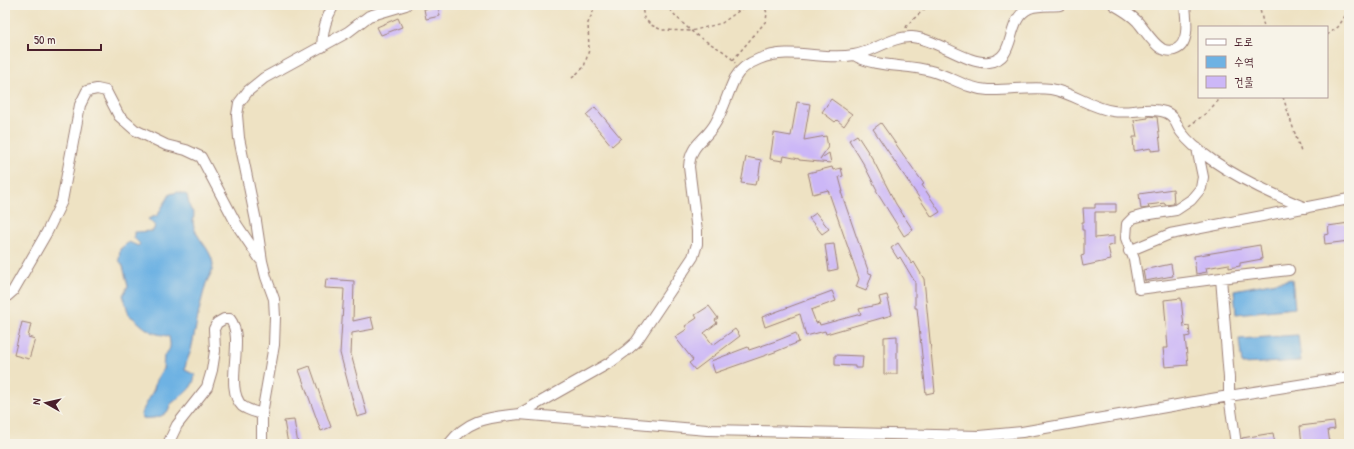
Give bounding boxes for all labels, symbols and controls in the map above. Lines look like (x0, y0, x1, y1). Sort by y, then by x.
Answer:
scale bar (28, 26, 101, 52)
legend (1198, 26, 1328, 98)
text: 50 m (34, 31, 55, 48)
text: 도로 (1234, 33, 1253, 50)
text: 수역 (1234, 53, 1254, 70)
text: 건물 (1234, 73, 1254, 90)
north arrow (26, 383, 66, 423)
text: N (29, 398, 43, 405)

